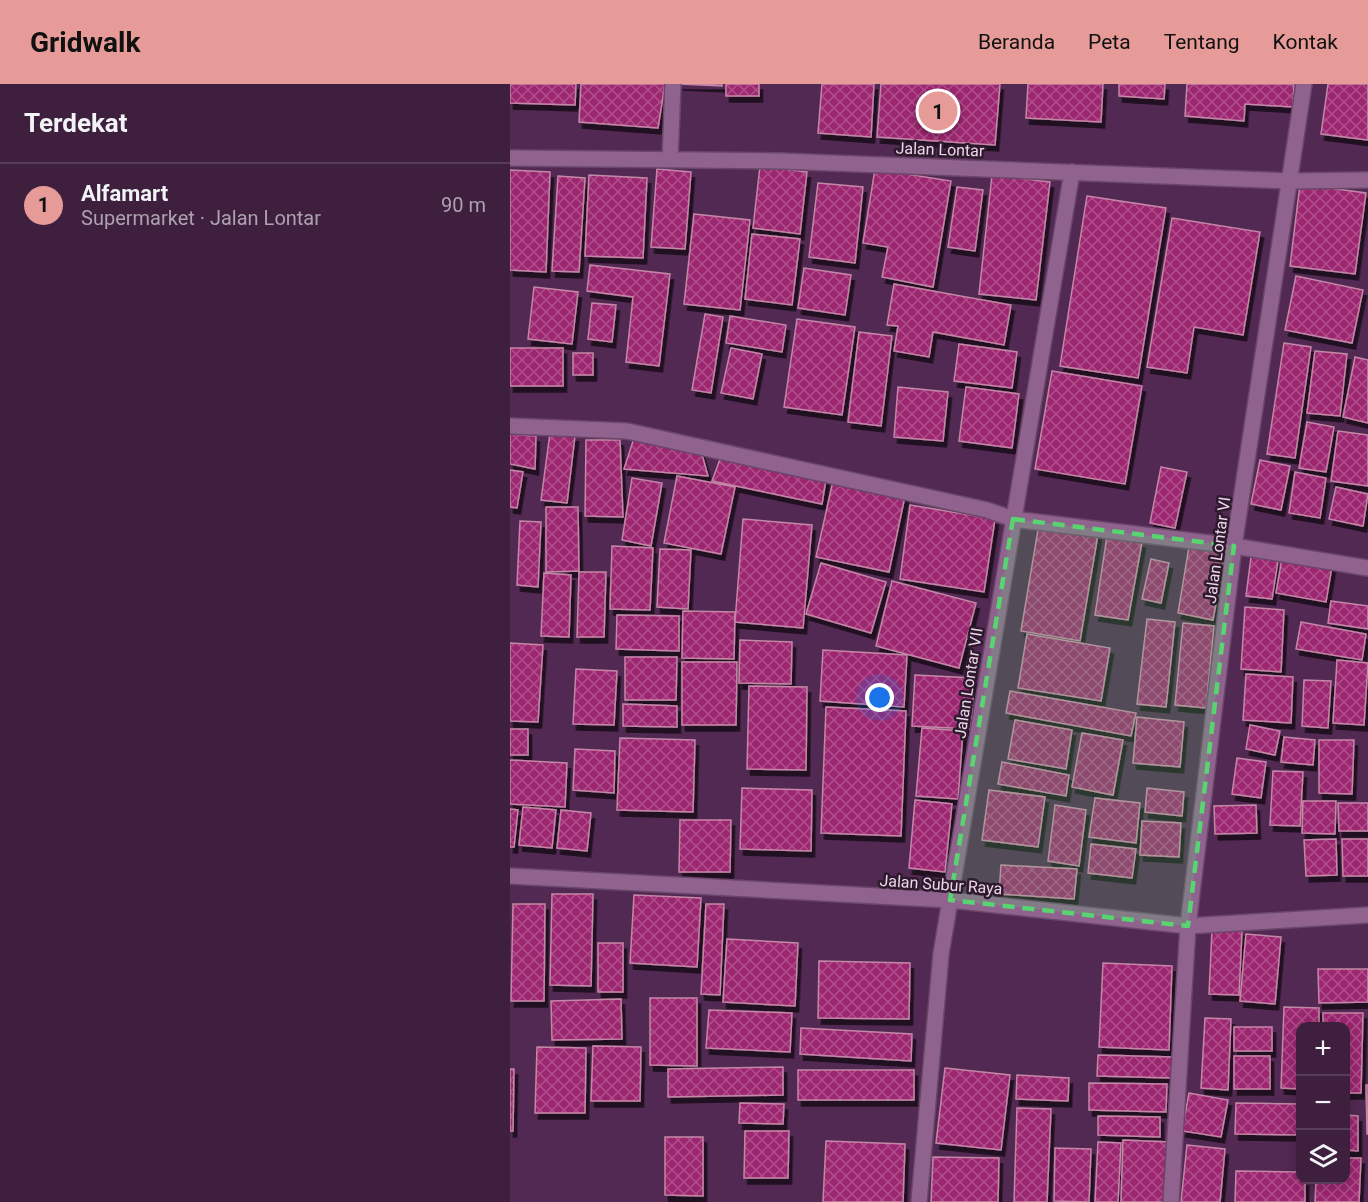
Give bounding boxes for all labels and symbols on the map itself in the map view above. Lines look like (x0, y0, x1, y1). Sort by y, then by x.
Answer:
pin: 1 (918, 88, 958, 134)
street label: Jalan Lontar (895, 138, 985, 161)
street label: Jalan Lontar VI (1201, 496, 1234, 605)
street label: Jalan Lontar VII (950, 626, 987, 740)
your location (865, 683, 894, 712)
street label: Jalan Subur Raya (879, 871, 1003, 898)

